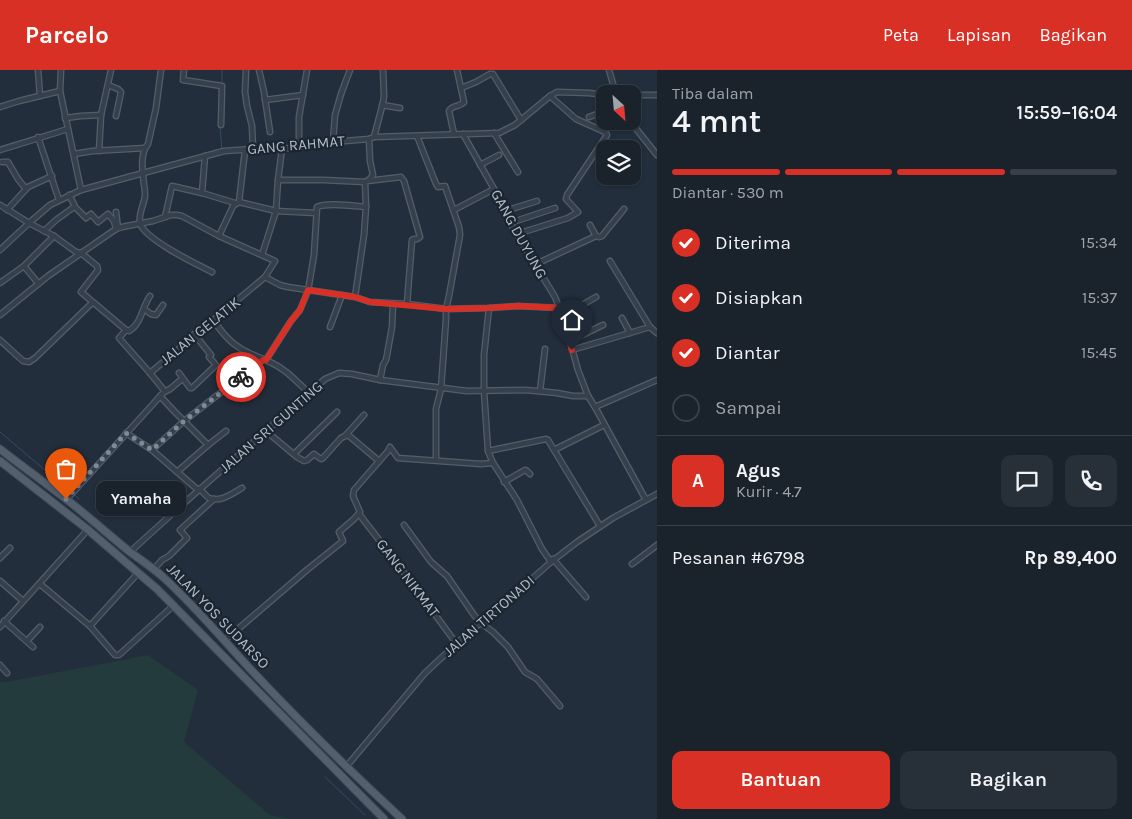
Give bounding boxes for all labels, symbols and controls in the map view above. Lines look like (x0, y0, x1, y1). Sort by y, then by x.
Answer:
text: Parcelo (25, 21, 109, 49)
text: Peta (883, 24, 919, 46)
text: Lapisan (947, 24, 1011, 46)
text: Bagikan (1039, 24, 1107, 46)
text: Tiba dalam (672, 84, 753, 103)
north arrow (596, 85, 641, 130)
map controls (596, 85, 641, 185)
text: 15:59–16:04 (1017, 102, 1117, 124)
text: 4 mnt (672, 103, 761, 140)
street label: GANG RAHMAT (246, 132, 346, 158)
button: layers (596, 140, 641, 185)
text: Diantar · 530 m (672, 183, 784, 202)
street label: GANG DUYUNG (487, 186, 551, 282)
icon: check (672, 229, 700, 257)
text: Diterima (715, 232, 791, 254)
text: 15:34 (1081, 233, 1117, 252)
icon: check (672, 284, 700, 312)
text: Disiapkan (715, 287, 803, 309)
text: 15:37 (1082, 288, 1117, 307)
street label: JALAN GELATIK (156, 293, 244, 369)
pin (551, 299, 593, 350)
icon: home (558, 306, 586, 334)
icon: check (672, 339, 700, 367)
text: Diantar (715, 342, 780, 364)
text: 15:45 (1081, 343, 1117, 362)
courier (216, 352, 266, 402)
icon: bike (227, 363, 255, 391)
street label: JALAN SRI GUNTING (215, 377, 327, 477)
text: Sampai (715, 397, 782, 419)
pin (45, 448, 87, 499)
icon: bag (52, 455, 80, 483)
button: chat (1001, 455, 1053, 507)
button: phone (1065, 455, 1117, 507)
text: Agus (736, 460, 781, 482)
text: A (692, 470, 704, 492)
callout: Yamaha (96, 482, 186, 516)
text: Kurir · 4.7 (736, 482, 802, 501)
text: Yamaha (111, 489, 171, 508)
street label: GANG NIKMAT (373, 535, 444, 621)
text: Pesanan #6798 (672, 547, 805, 569)
text: Rp 89,400 (1024, 547, 1117, 569)
street label: JALAN YOS SUDARSO (163, 559, 273, 673)
street label: JALAN TIRTONADI (440, 571, 538, 661)
button: Bantuan (672, 751, 890, 809)
button: Bagikan (900, 751, 1117, 809)

